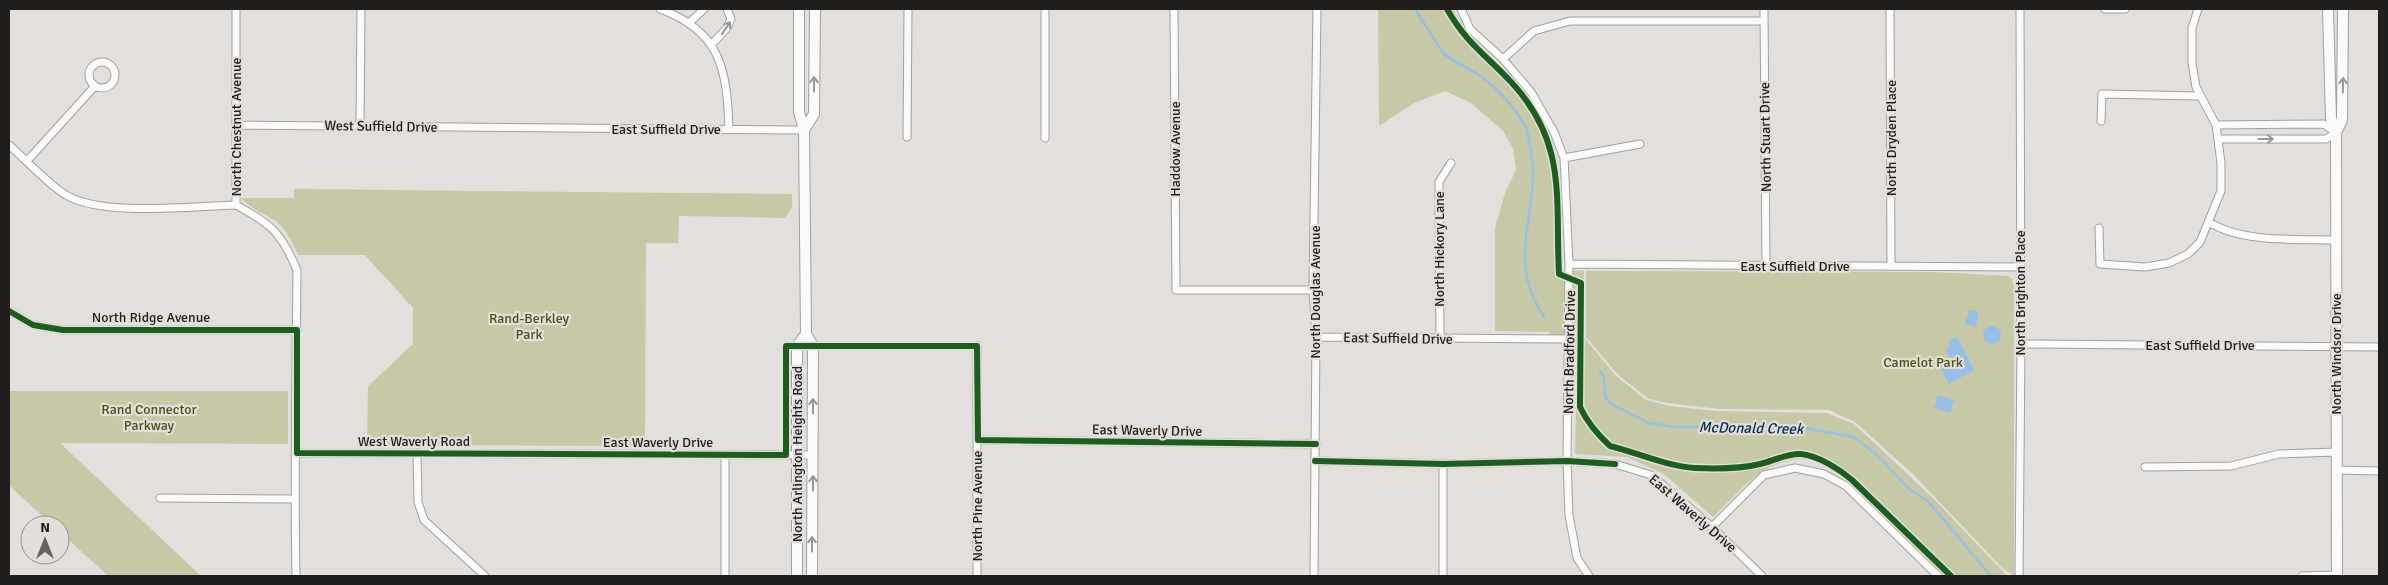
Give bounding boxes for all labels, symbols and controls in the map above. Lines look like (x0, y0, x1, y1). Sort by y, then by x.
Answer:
one-way arrow (721, 21, 731, 35)
street label: North Chestnut Avenue (228, 57, 245, 197)
one-way arrow (809, 76, 819, 92)
one-way arrow (2338, 78, 2348, 94)
street label: North Dryden Place (1883, 80, 1900, 196)
street label: North Stuart Drive (1756, 82, 1775, 192)
street label: Haddow Avenue (1167, 101, 1184, 197)
street label: West Suffield Drive (324, 117, 438, 136)
street label: East Suffield Drive (611, 121, 721, 138)
one-way arrow (2258, 134, 2274, 144)
street label: North Hickory Lane (1431, 191, 1448, 307)
street label: North Douglas Avenue (1307, 225, 1324, 359)
street label: North Brighton Place (2012, 230, 2029, 356)
street label: East Suffield Drive (1740, 258, 1850, 275)
street label: North Bradford Drive (1560, 290, 1579, 414)
street label: North Windsor Drive (2328, 293, 2345, 415)
street label: North Ridge Avenue (92, 309, 210, 326)
park label: Rand-Berkley Park (489, 310, 570, 343)
street label: East Suffield Drive (1343, 329, 1453, 348)
street label: East Suffield Drive (2145, 337, 2255, 354)
park label: Camelot Park (1883, 354, 1963, 371)
street label: North Arlington Heights Road (789, 366, 806, 542)
one-way arrow (808, 399, 818, 415)
park label: Rand Connector Parkway (101, 401, 197, 434)
water label: McDonald Creek (1698, 418, 1805, 438)
street label: East Waverly Drive (1092, 421, 1202, 440)
street label: West Waverly Road (358, 433, 470, 450)
street label: East Waverly Drive (603, 434, 713, 451)
street label: North Pine Avenue (969, 450, 986, 562)
street label: East Waverly Drive (1645, 471, 1740, 556)
one-way arrow (808, 475, 818, 492)
north arrow (20, 515, 70, 565)
text: N (40, 519, 50, 536)
one-way arrow (807, 536, 817, 552)

